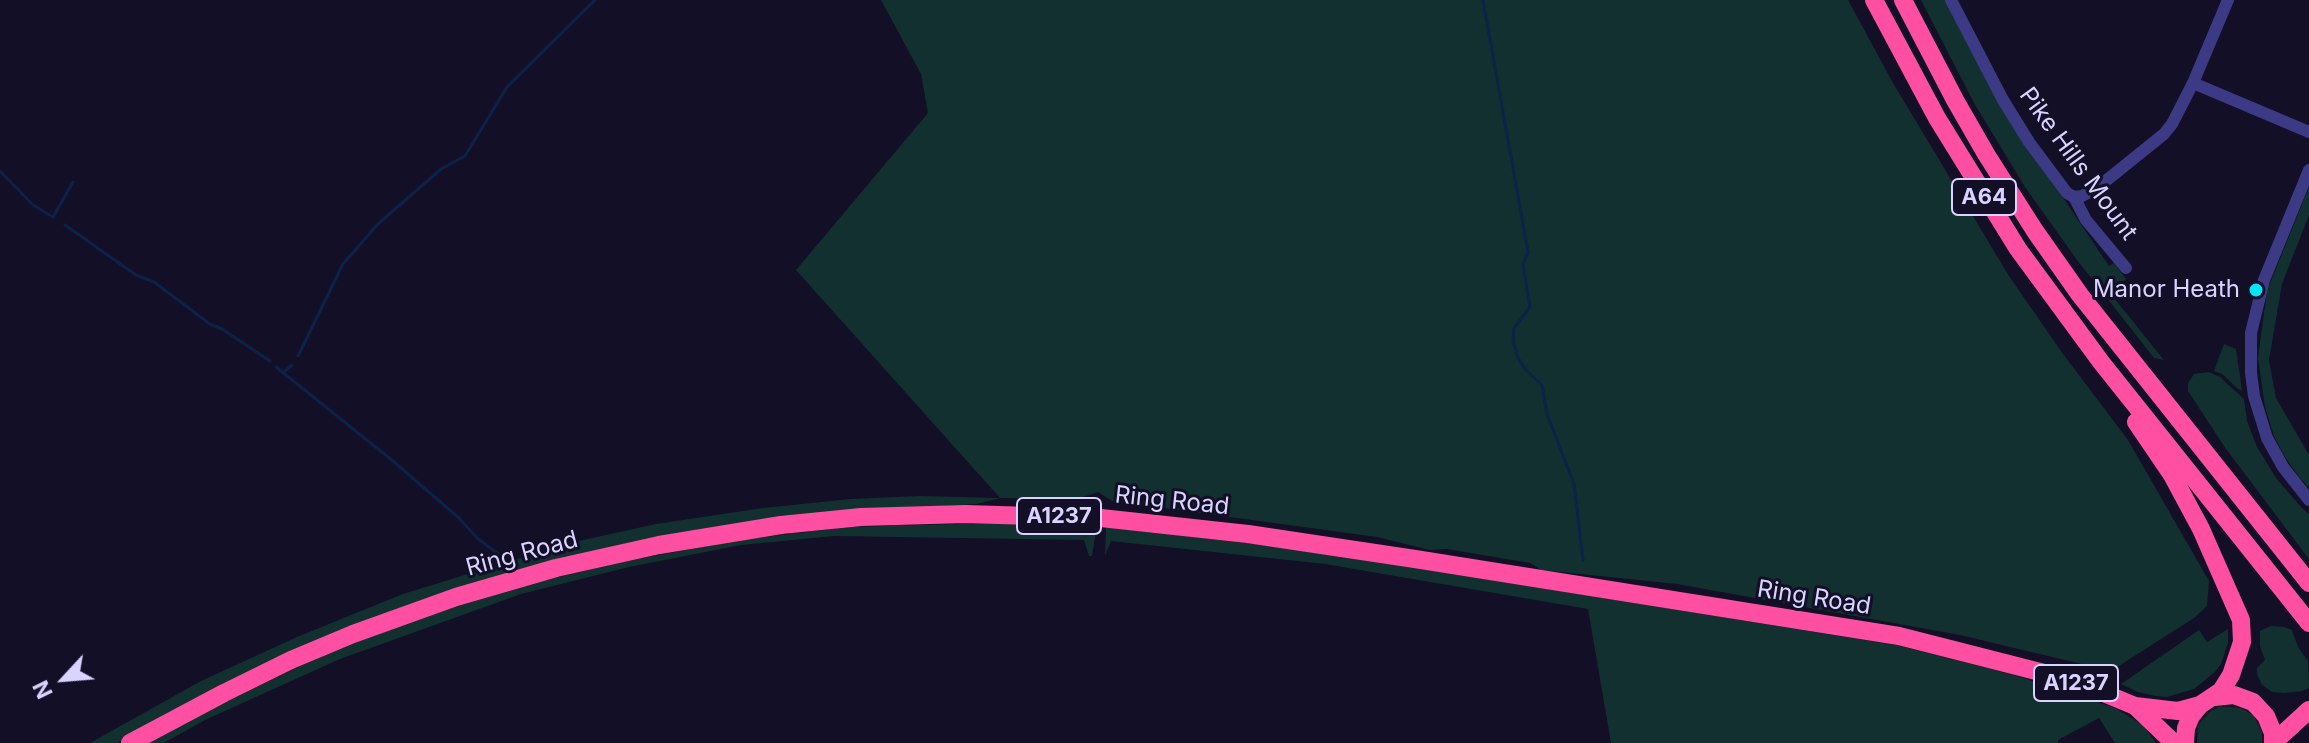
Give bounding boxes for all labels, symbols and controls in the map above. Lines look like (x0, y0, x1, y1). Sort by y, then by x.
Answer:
street label: Pike Hills Mount (2013, 82, 2143, 246)
road number: A64 (1952, 179, 2016, 215)
place label: Manor Heath (2093, 276, 2240, 304)
marker: Manor Heath (2247, 281, 2265, 299)
street label: Ring Road (1113, 481, 1231, 521)
road number: A1237 (1017, 498, 1101, 534)
street label: Ring Road (463, 525, 581, 583)
street label: Ring Road (1755, 575, 1873, 621)
north arrow (24, 639, 104, 719)
road number: A1237 (2034, 665, 2118, 701)
text: N (27, 676, 58, 703)

